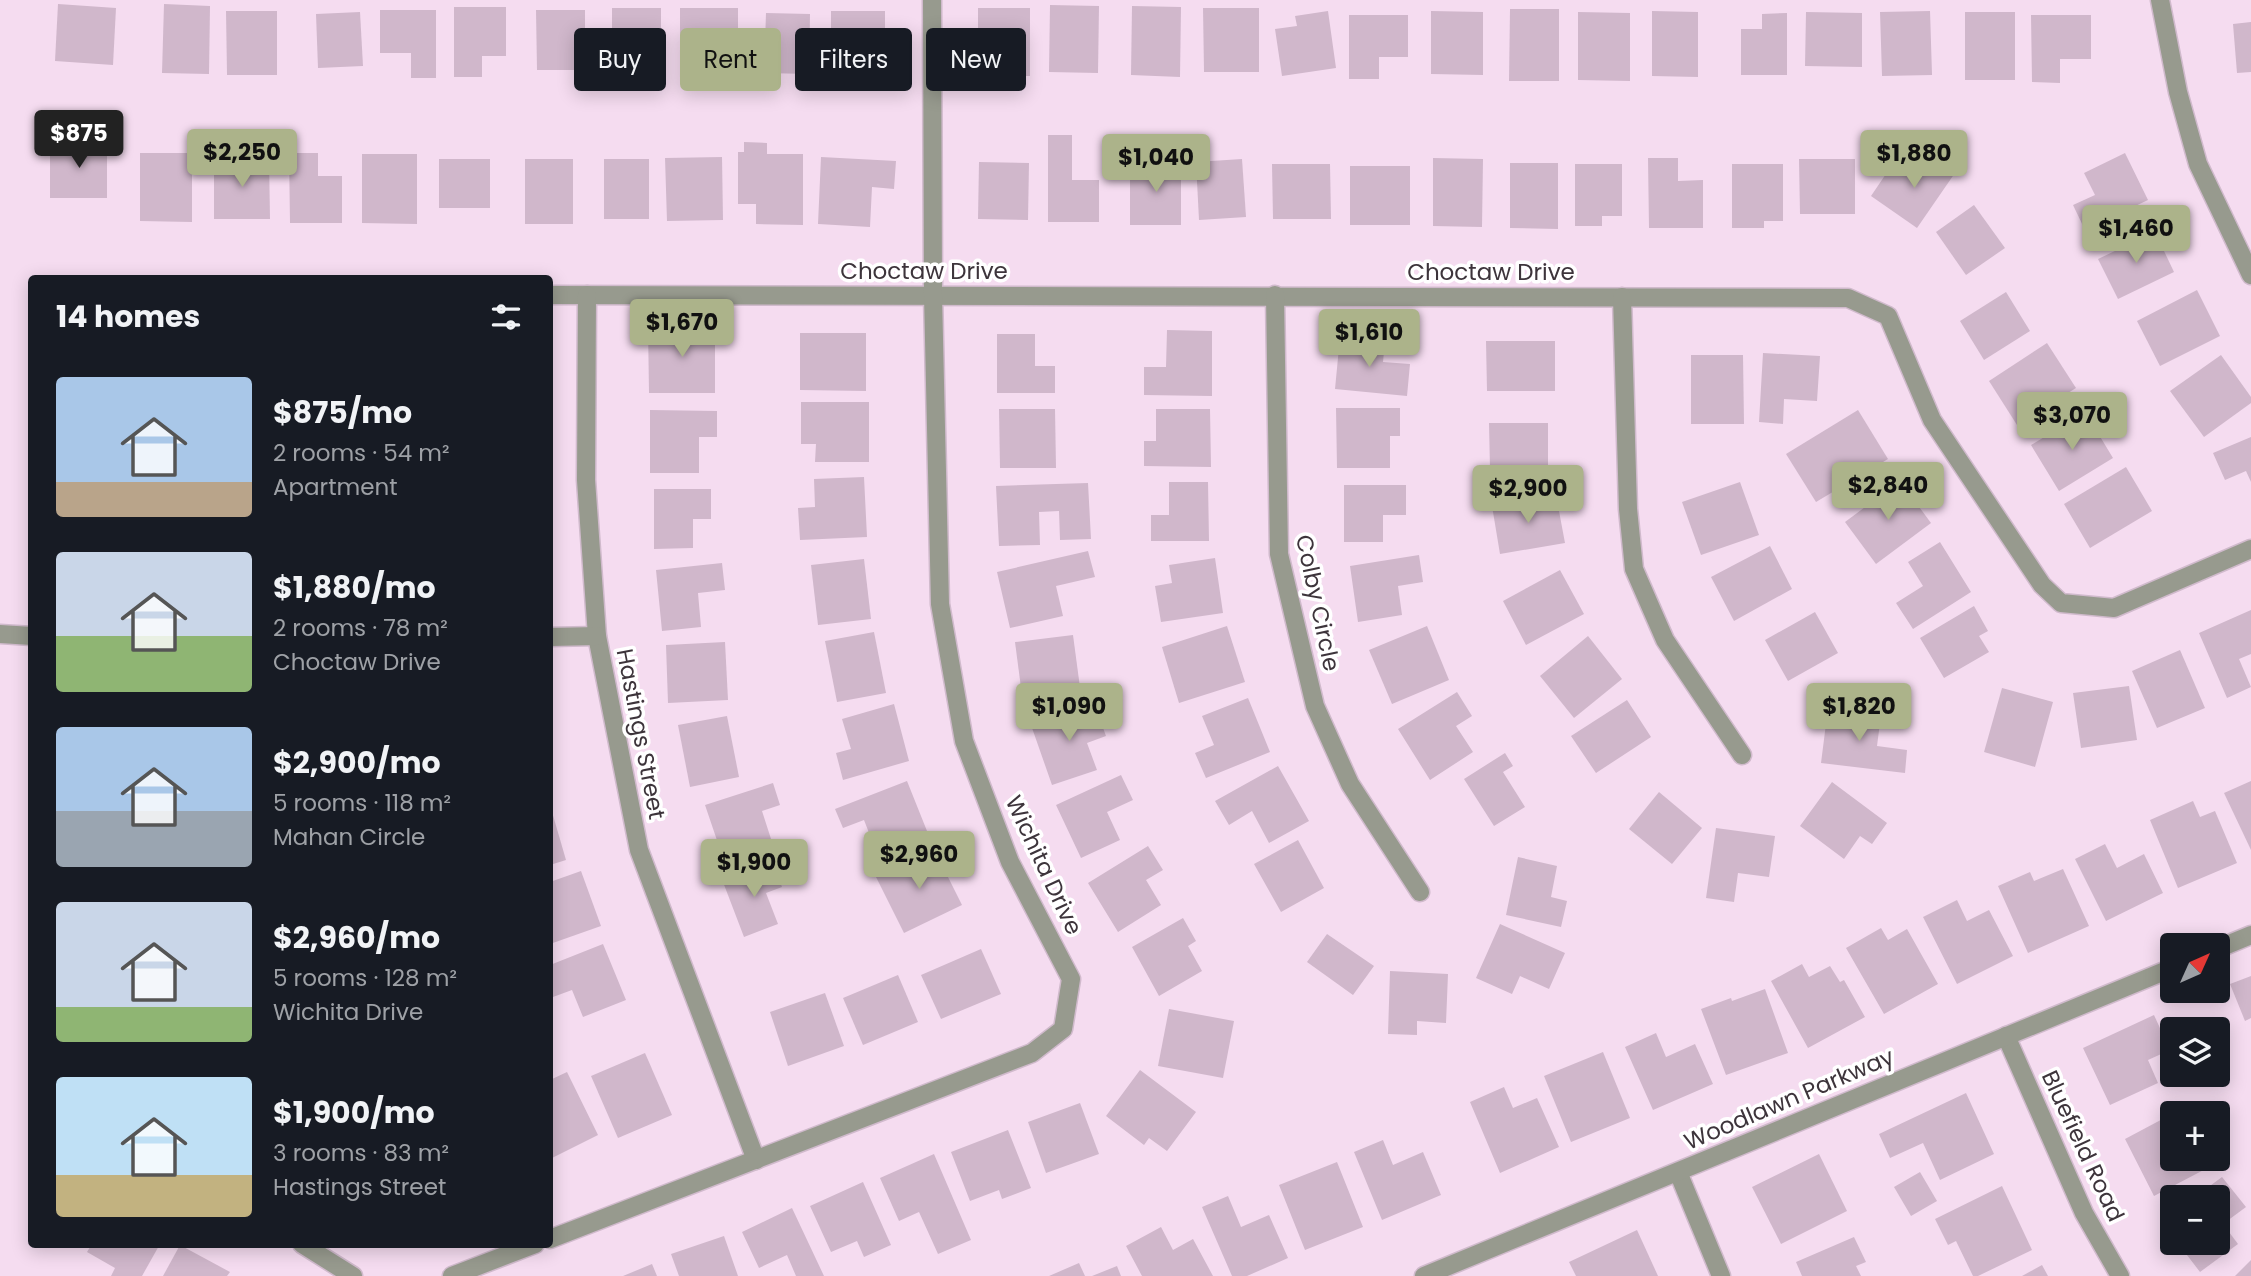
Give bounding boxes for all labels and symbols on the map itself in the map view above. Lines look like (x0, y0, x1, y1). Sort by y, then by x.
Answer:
pin: $875 (38, 110, 120, 170)
pin: $2,250 (185, 130, 299, 189)
pin: $1,880 (1857, 130, 1971, 190)
pin: $1,040 (1099, 134, 1213, 194)
pin: $1,460 (2079, 205, 2193, 265)
street label: Choctaw Drive (840, 255, 1008, 287)
street label: Choctaw Drive (1407, 256, 1575, 288)
pin: $1,670 (625, 300, 739, 359)
pin: $1,610 (1312, 310, 1426, 369)
pin: $3,070 (2015, 392, 2129, 452)
pin: $2,840 (1831, 462, 1945, 522)
pin: $2,900 (1471, 466, 1585, 525)
street label: Colby Circle (1288, 532, 1348, 674)
street label: Hastings Street (609, 646, 673, 822)
pin: $1,090 (1012, 684, 1126, 743)
pin: $1,820 (1802, 684, 1916, 743)
street label: Wichita Drive (998, 790, 1090, 940)
pin: $2,960 (862, 832, 976, 891)
pin: $1,900 (697, 839, 811, 899)
north arrow (2160, 933, 2230, 1003)
street label: Woodlawn Parkway (1679, 1040, 1899, 1158)
street label: Bluefield Road (2034, 1065, 2132, 1227)

